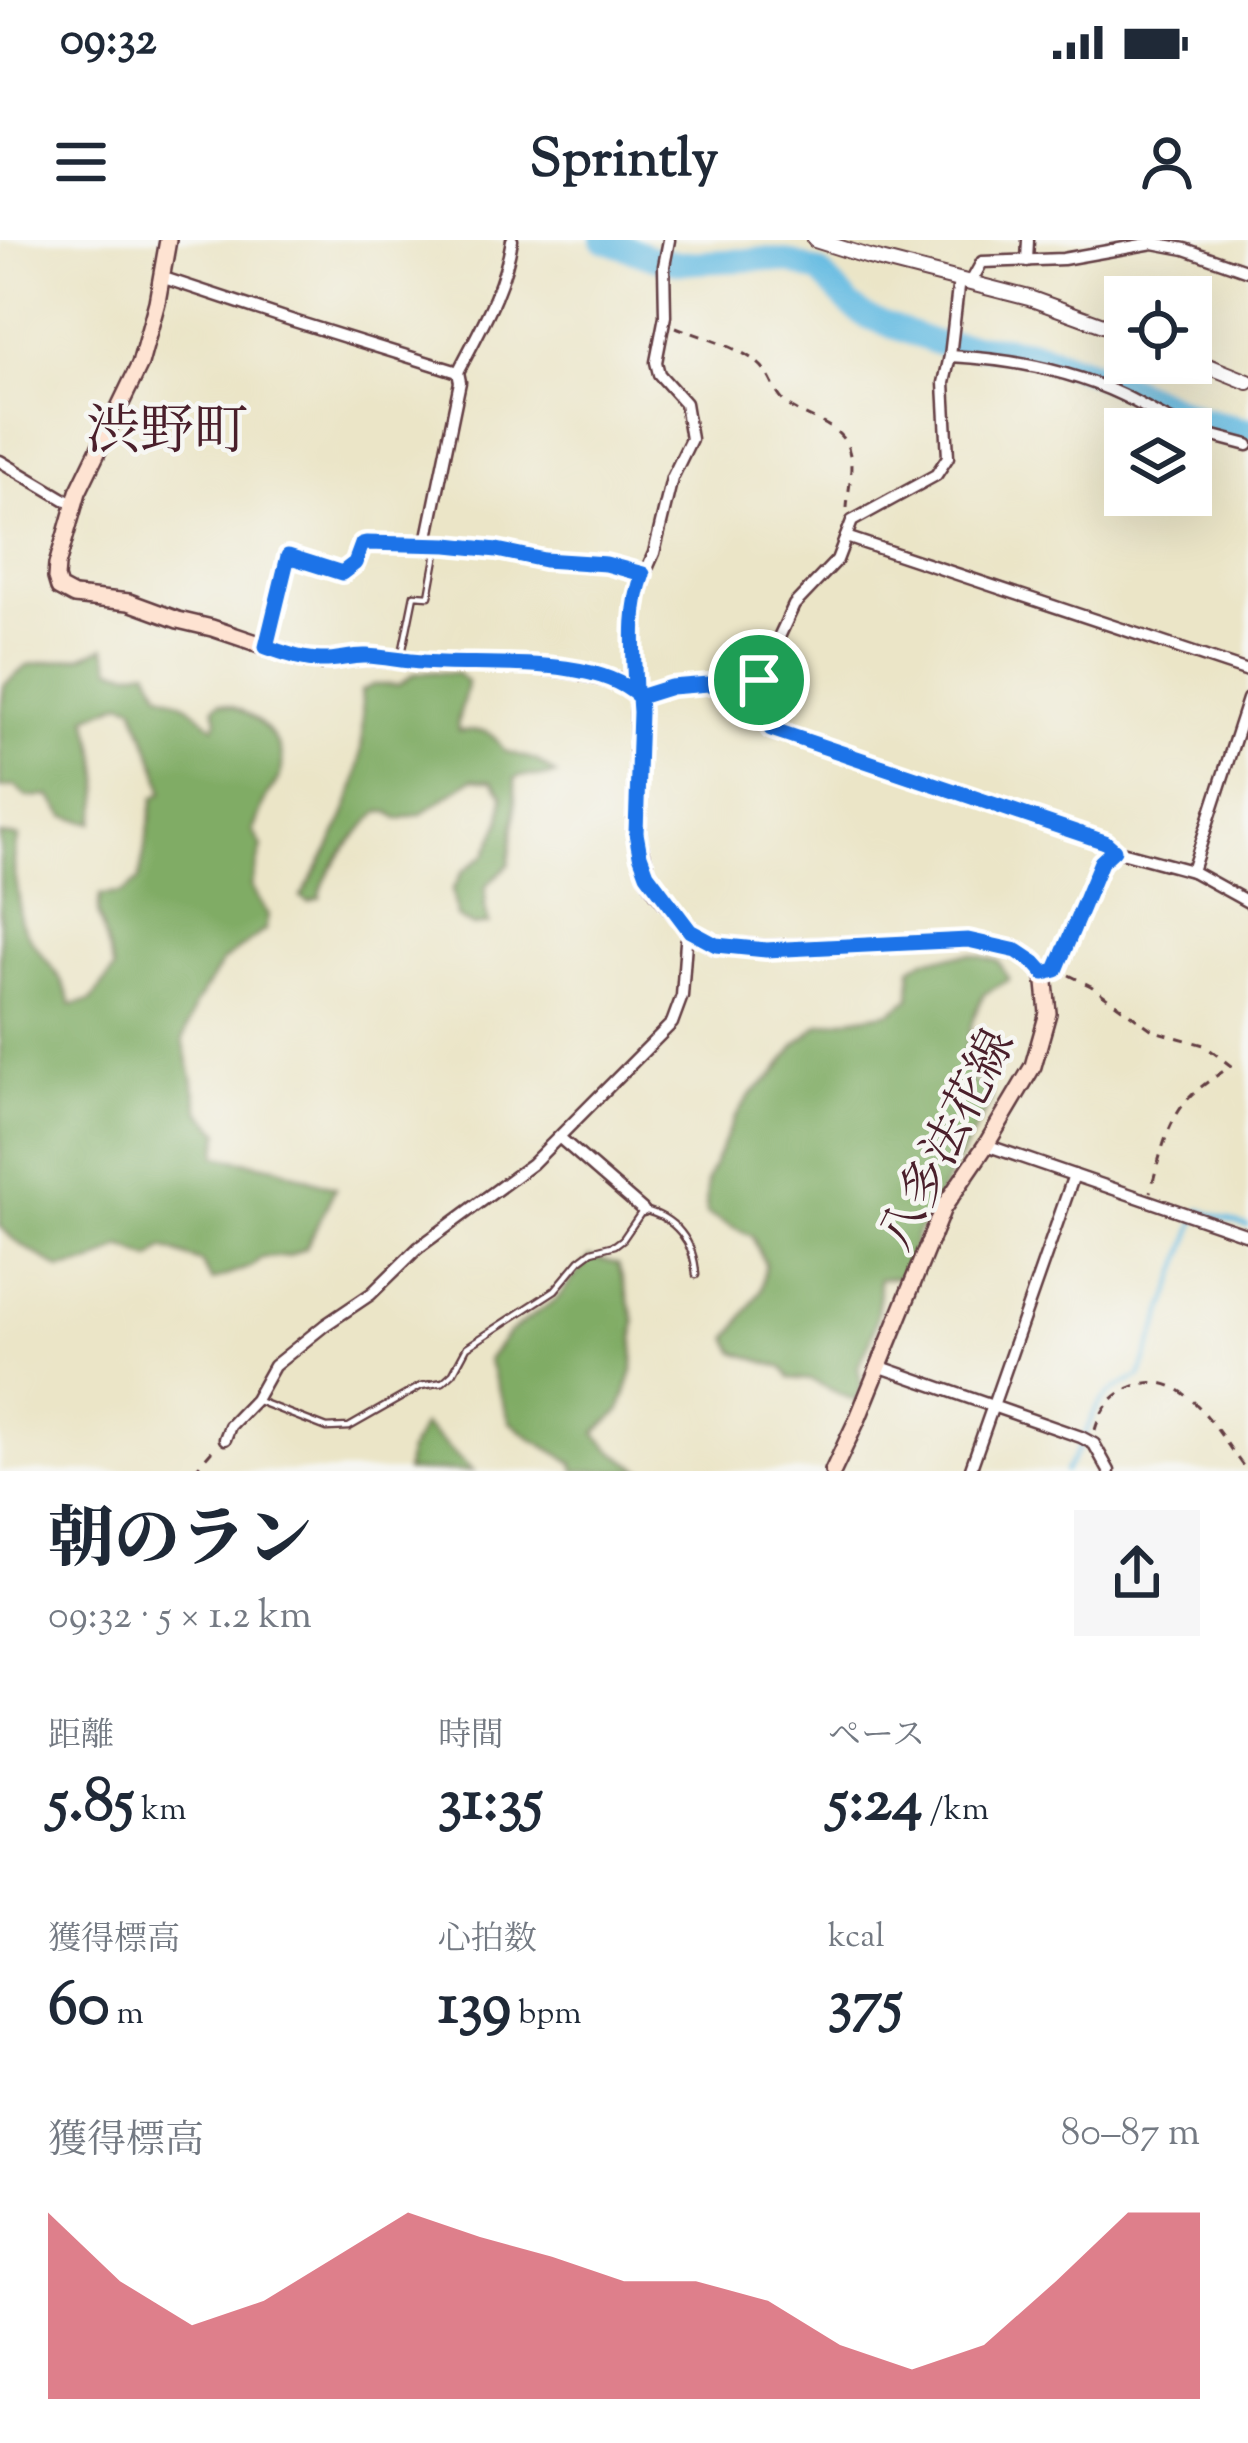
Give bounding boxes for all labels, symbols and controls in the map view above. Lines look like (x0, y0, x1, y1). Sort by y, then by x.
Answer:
text: 09:32 (60, 10, 157, 75)
text: Sprintly (530, 123, 719, 201)
icon: menu (48, 129, 114, 195)
icon: person (1134, 129, 1200, 195)
map controls (1104, 276, 1212, 516)
button: locate (1104, 276, 1212, 384)
district label: 渋野町 (86, 396, 248, 474)
button: layers (1104, 408, 1212, 516)
pin (708, 629, 810, 731)
icon: arrive (726, 647, 792, 713)
street label: 八多法花線 (865, 1019, 1035, 1264)
text: 朝のラン (48, 1497, 312, 1592)
button: share (1074, 1510, 1200, 1636)
text: 09:32 · 5 × 1.2 km (48, 1590, 312, 1646)
text: 距離 (48, 1713, 114, 1761)
text: 時間 (438, 1713, 504, 1761)
text: ペース (828, 1713, 925, 1761)
text: 5.85 (48, 1761, 134, 1848)
text: 31:35 (438, 1761, 543, 1848)
text: 5:24 (828, 1761, 922, 1848)
text: km (134, 1787, 186, 1835)
text: /km (922, 1787, 989, 1835)
text: kcal (828, 1914, 885, 1962)
text: 獲得標高 (48, 1917, 180, 1965)
text: 心拍数 (438, 1917, 537, 1965)
text: 375 (828, 1962, 903, 2049)
text: 60 (48, 1965, 110, 2052)
text: 139 (438, 1965, 511, 2052)
text: m (110, 1991, 144, 2039)
text: bpm (511, 1991, 582, 2039)
text: 80–87 m (1061, 2107, 1200, 2163)
text: 獲得標高 (48, 2115, 204, 2171)

